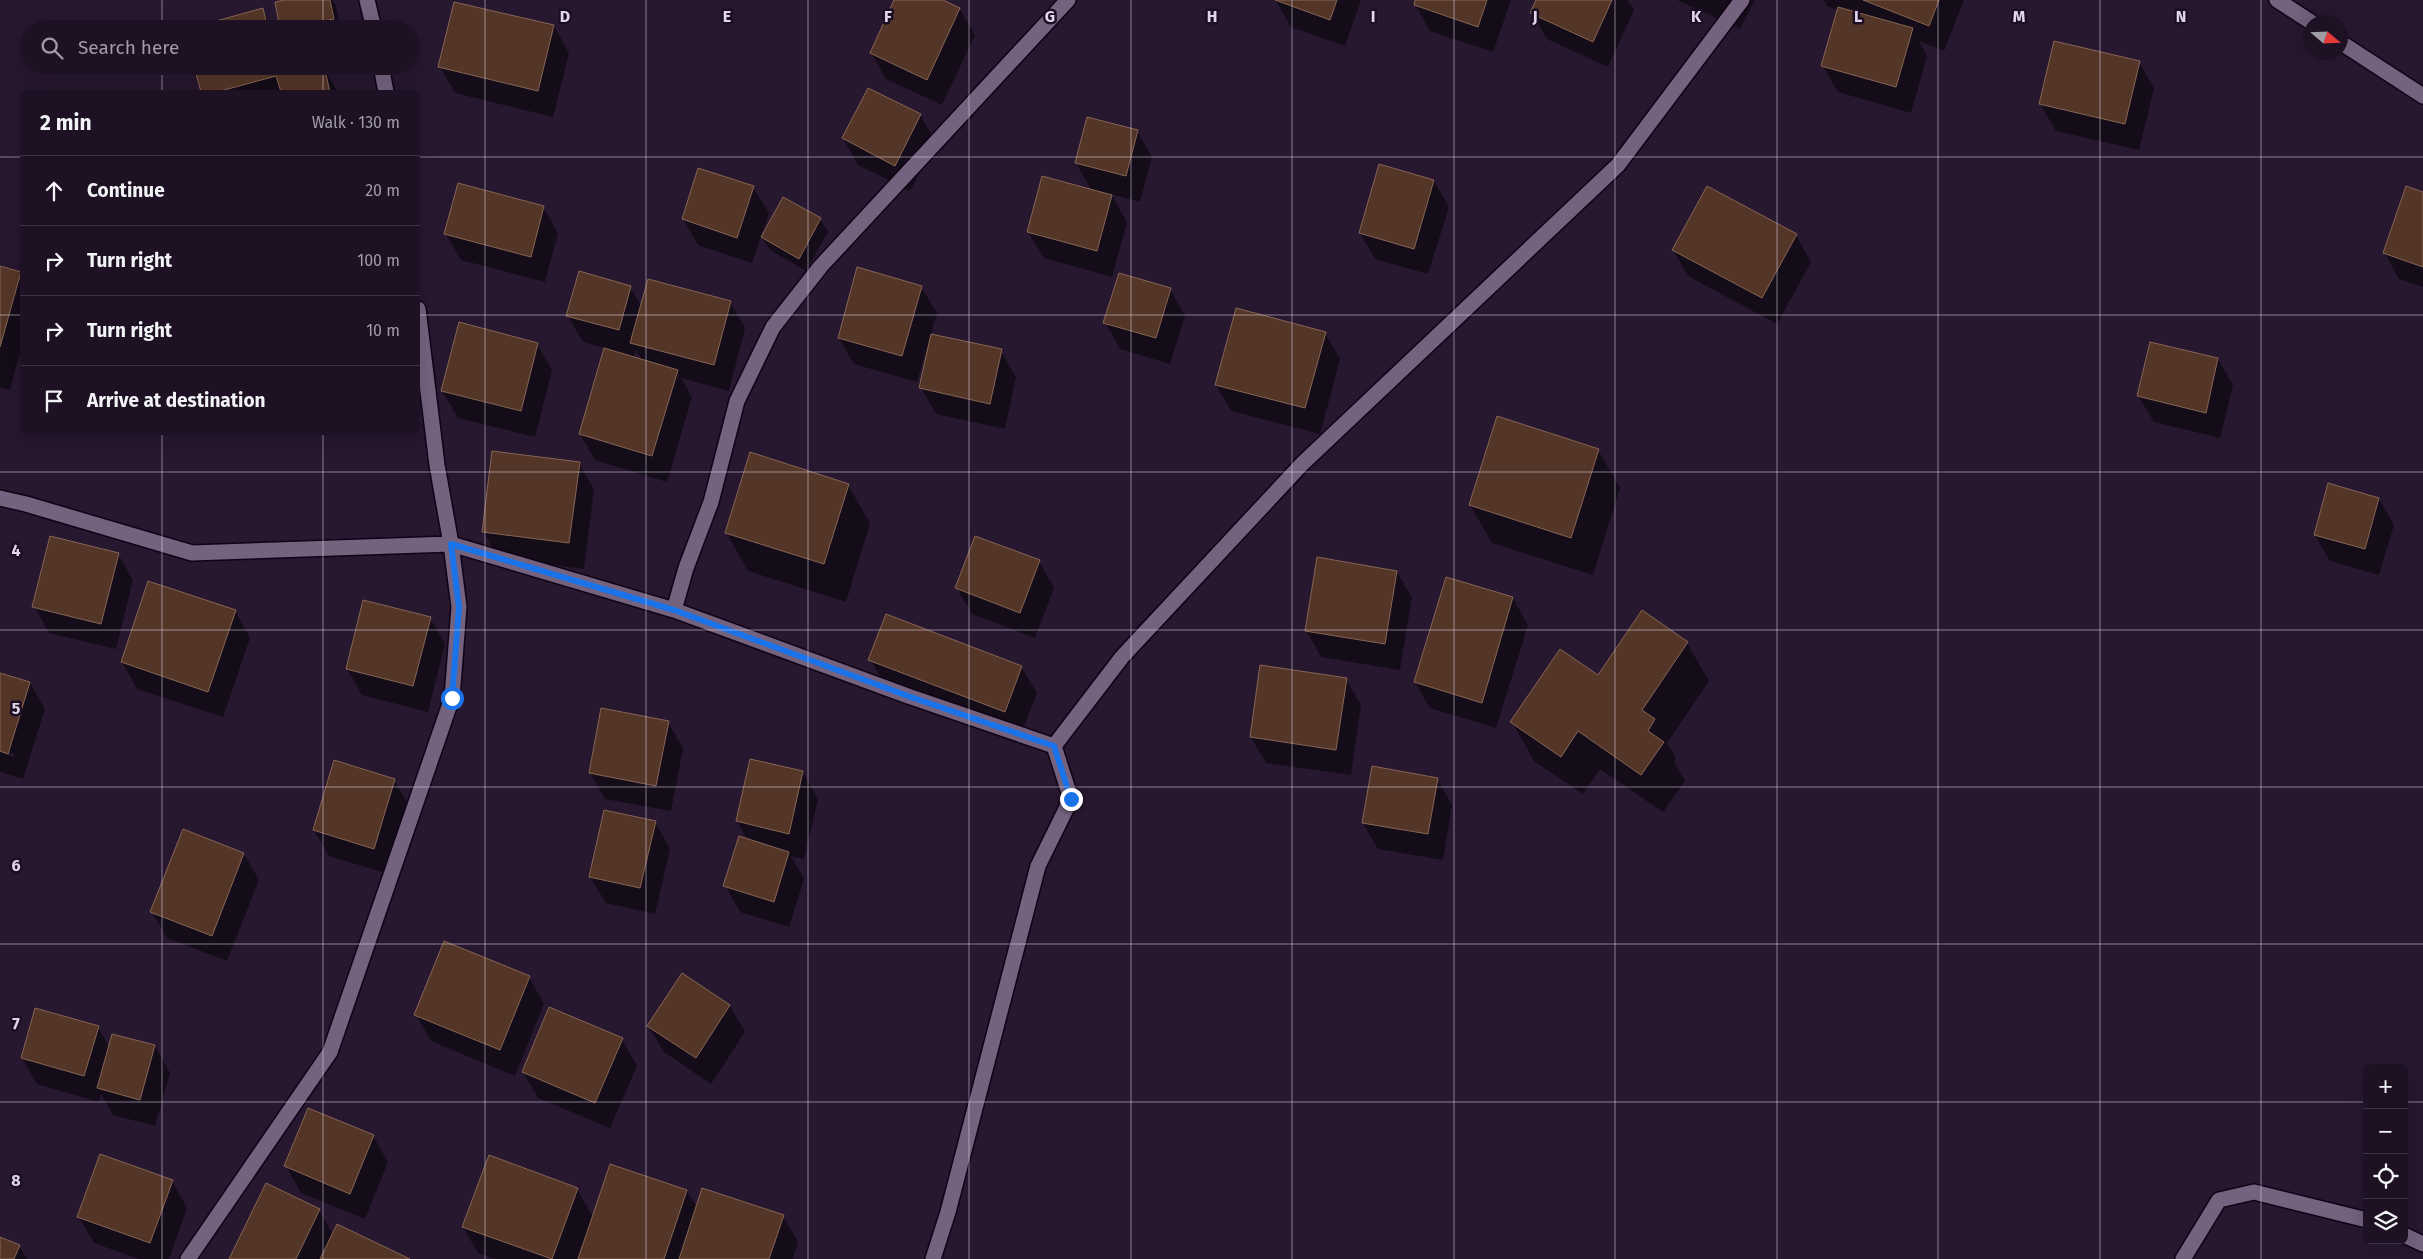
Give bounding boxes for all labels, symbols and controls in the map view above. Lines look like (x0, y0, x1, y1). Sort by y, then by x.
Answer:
text: D (560, 7, 570, 26)
text: E (723, 7, 731, 26)
text: F (884, 7, 892, 26)
text: G (1045, 7, 1055, 26)
text: H (1207, 7, 1217, 26)
text: I (1371, 7, 1375, 26)
text: J (1531, 7, 1538, 26)
text: K (1691, 7, 1702, 26)
text: L (1854, 7, 1862, 26)
text: M (2013, 7, 2026, 26)
text: N (2176, 7, 2186, 26)
north arrow (2303, 15, 2348, 60)
search box (20, 20, 420, 75)
icon: search (38, 34, 66, 62)
text: Search here (78, 36, 179, 59)
text: 2 min (40, 110, 92, 136)
text: Walk · 130 m (312, 113, 400, 132)
icon: ahead (40, 177, 68, 205)
text: Continue (87, 179, 165, 202)
text: 20 m (365, 181, 400, 200)
icon: right (40, 247, 68, 275)
text: Turn right (87, 249, 172, 272)
text: 100 m (357, 251, 400, 270)
icon: right (40, 317, 68, 345)
text: Turn right (87, 319, 172, 342)
text: 10 m (366, 321, 400, 340)
icon: arrive (40, 387, 68, 415)
text: Arrive at destination (87, 389, 266, 412)
text: 4 (11, 541, 21, 560)
route start (441, 687, 464, 710)
text: 5 (12, 699, 21, 718)
route end (1060, 788, 1083, 811)
text: 6 (11, 856, 21, 875)
text: 7 (12, 1014, 20, 1033)
map controls (2363, 1064, 2408, 1244)
button: + (2363, 1064, 2408, 1109)
button: − (2363, 1109, 2408, 1154)
button: locate (2363, 1154, 2408, 1199)
text: 8 (11, 1171, 21, 1190)
button: layers (2363, 1199, 2408, 1244)

